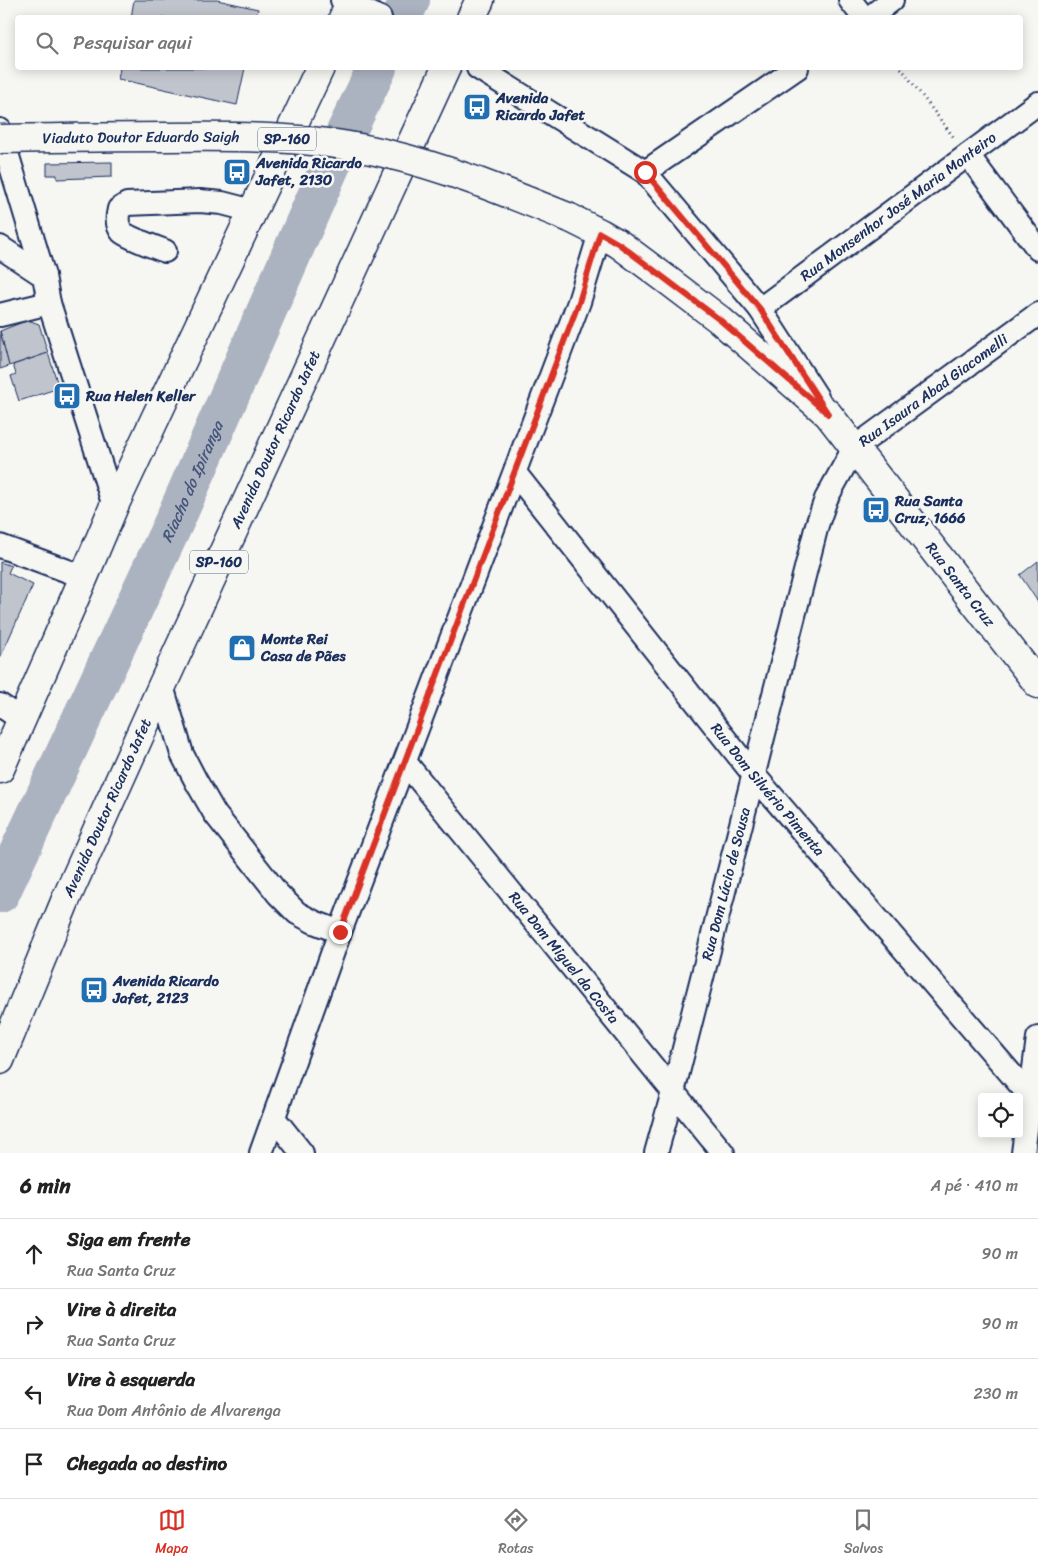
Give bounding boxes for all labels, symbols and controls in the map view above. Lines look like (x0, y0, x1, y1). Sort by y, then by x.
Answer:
search box (15, 15, 1023, 70)
text: Pesquisar aqui (73, 26, 192, 59)
icon: search (33, 29, 61, 57)
place label: Avenida Ricardo Jafet (495, 85, 586, 128)
bus stop icon: Avenida Ricardo Jafet (462, 92, 492, 122)
street label: Viaduto Doutor Eduardo Saigh (42, 124, 240, 151)
street label: Rua Monsenhor José Maria Monteiro (794, 125, 1002, 288)
road number: SP-160 (258, 128, 316, 150)
place label: Avenida Ricardo Jafet, 2130 (255, 150, 362, 193)
bus stop icon: Avenida Ricardo Jafet, 2130 (222, 157, 252, 187)
route start (634, 161, 657, 184)
street label: Rua Isaura Abad Giacomelli (853, 326, 1014, 454)
street label: Avenida Doutor Ricardo Jafet (223, 346, 328, 534)
bus stop icon: Rua Helen Keller (52, 381, 82, 411)
place label: Rua Helen Keller (85, 383, 197, 409)
water label: Riacho do Ipiranga (152, 415, 232, 547)
place label: Rua Santa Cruz, 1666 (894, 488, 966, 531)
bus stop icon: Rua Santa Cruz, 1666 (861, 495, 891, 525)
street label: Rua Santa Cruz (919, 536, 1003, 633)
road number: SP-160 (190, 550, 248, 574)
place label: Monte Rei Casa de Pães (260, 626, 347, 669)
shop icon: Monte Rei Casa de Pães (227, 633, 257, 663)
street label: Avenida Doutor Ricardo Jafet (55, 714, 159, 902)
street label: Rua Dom Silvério Pimenta (704, 717, 832, 863)
street label: Rua Dom Lúcio de Sousa (694, 804, 758, 963)
street label: Rua Dom Miguel da Costa (502, 885, 626, 1030)
route end (329, 921, 352, 944)
place label: Avenida Ricardo Jafet, 2123 (112, 968, 219, 1011)
bus stop icon: Avenida Ricardo Jafet, 2123 (79, 975, 109, 1005)
map controls (978, 1093, 1023, 1138)
button: locate (978, 1093, 1023, 1138)
text: 6 min (20, 1167, 71, 1205)
text: A pé · 410 m (931, 1171, 1018, 1200)
text: Siga em frente (67, 1223, 190, 1256)
text: 90 m (982, 1239, 1018, 1268)
icon: ahead (20, 1240, 48, 1268)
text: Rua Santa Cruz (67, 1256, 176, 1285)
text: Vire à direita (67, 1293, 176, 1326)
text: 90 m (982, 1309, 1018, 1338)
icon: right (20, 1310, 48, 1338)
text: Rua Santa Cruz (67, 1326, 176, 1355)
text: Vire à esquerda (67, 1363, 195, 1396)
text: 230 m (973, 1379, 1018, 1408)
icon: left (20, 1380, 48, 1408)
text: Rua Dom Antônio de Alvarenga (67, 1396, 281, 1425)
text: Chegada ao destino (67, 1447, 227, 1480)
icon: arrive (20, 1450, 48, 1478)
tab: Mapa (155, 1506, 188, 1561)
tab: Rotas (498, 1506, 533, 1561)
tab: Salvos (844, 1506, 883, 1561)

